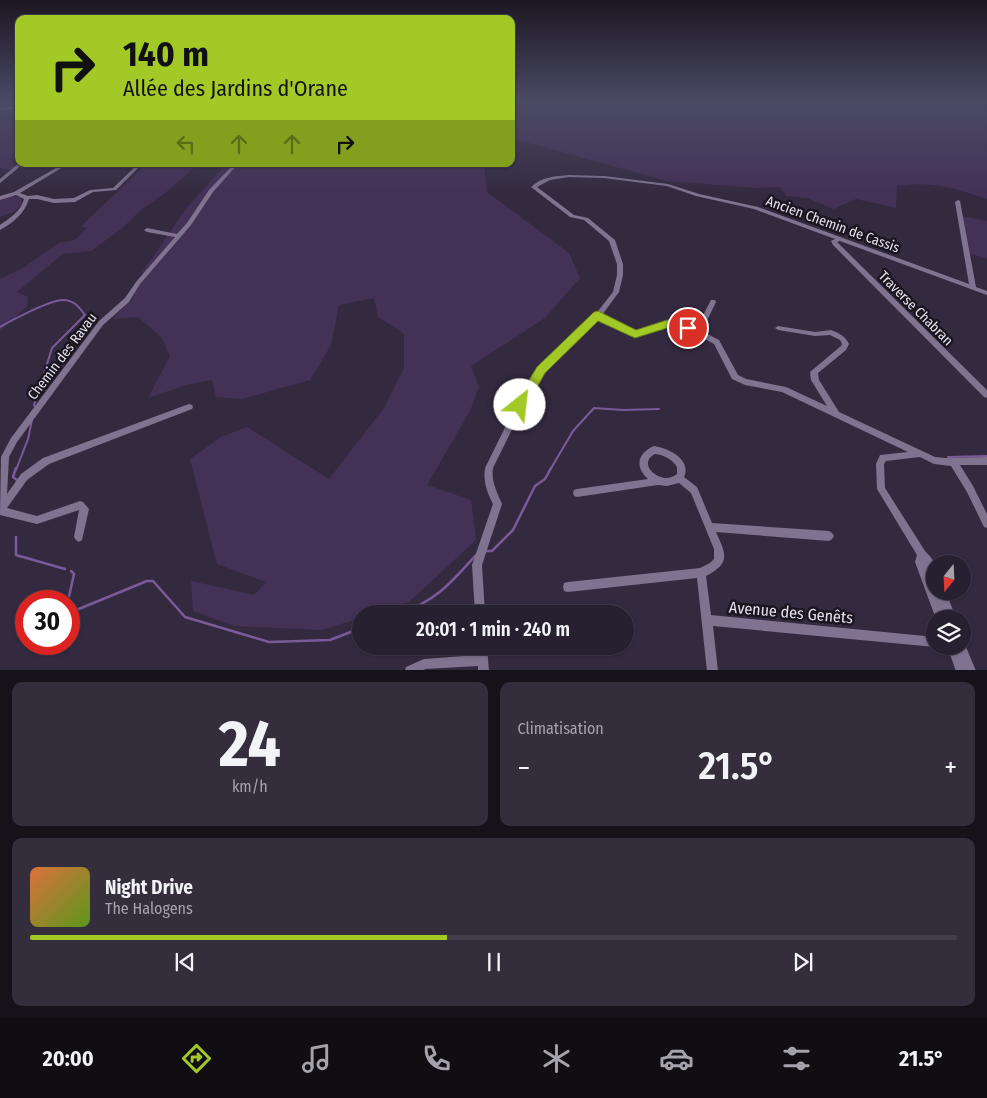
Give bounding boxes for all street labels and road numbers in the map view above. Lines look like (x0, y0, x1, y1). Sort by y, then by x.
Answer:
street label: Ancien Chemin de Cassis (764, 192, 902, 257)
street label: Traverse Chabran (875, 268, 956, 349)
street label: Chemin des Ravau (24, 310, 101, 403)
street label: Avenue des Genêts (728, 598, 854, 627)

